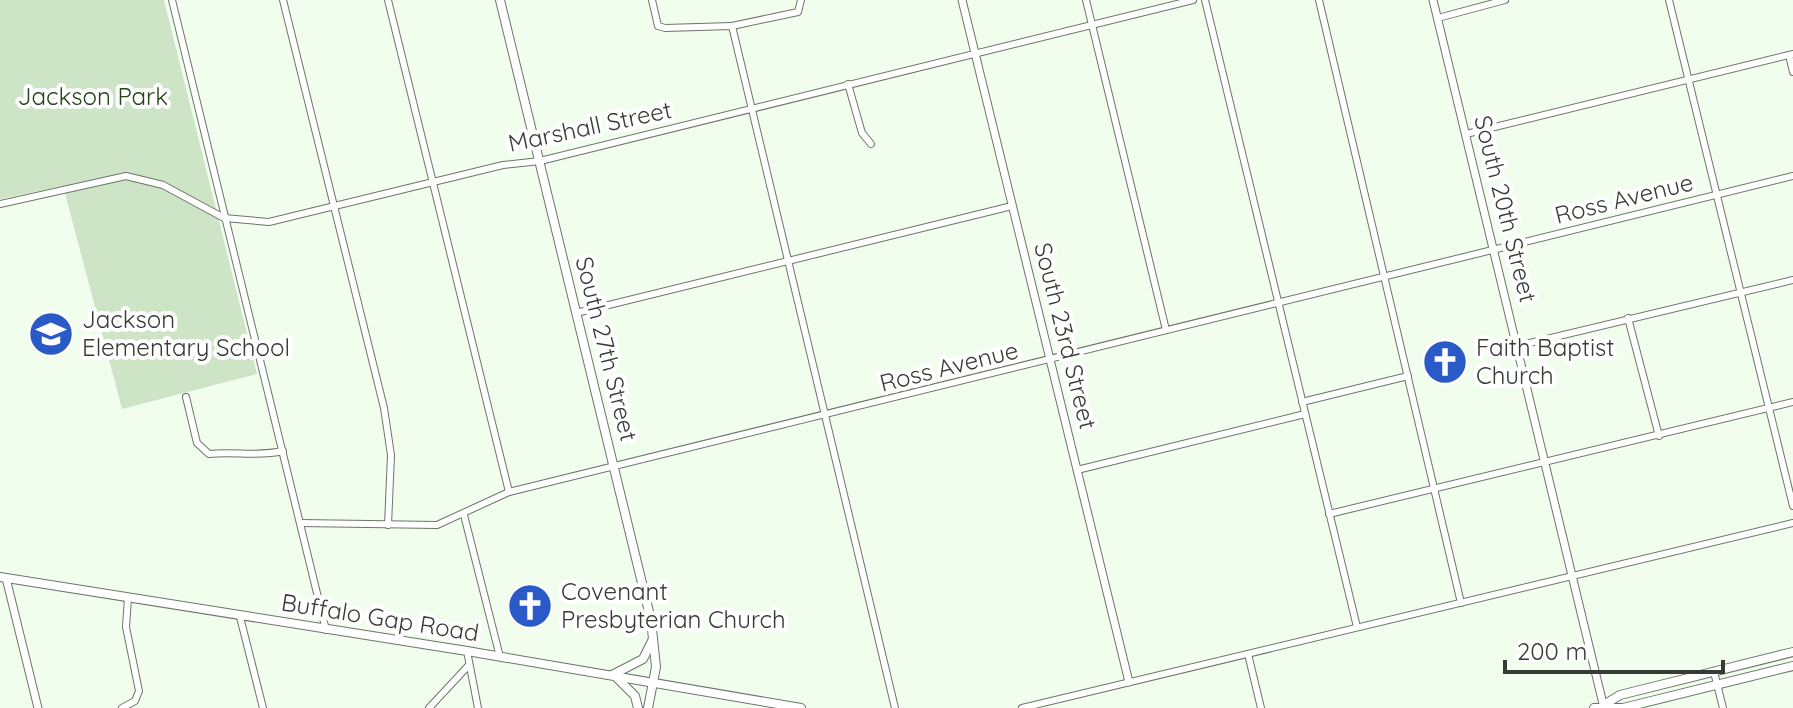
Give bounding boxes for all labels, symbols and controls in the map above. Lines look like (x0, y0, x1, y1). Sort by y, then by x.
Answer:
park label: Jackson Park (18, 81, 168, 111)
street label: Marshall Street (505, 94, 674, 158)
street label: South 20th Street (1468, 112, 1544, 305)
street label: Ross Avenue (1551, 166, 1696, 230)
street label: South 23rd Street (1028, 239, 1104, 432)
street label: South 27th Street (570, 253, 644, 444)
place label: Jackson Elementary School (82, 304, 290, 362)
school or university icon: Jackson Elementary School (27, 310, 75, 358)
place label: Faith Baptist Church (1476, 332, 1614, 390)
street label: Ross Avenue (876, 334, 1021, 398)
church icon: Faith Baptist Church (1421, 338, 1469, 386)
place label: Covenant Presbyterian Church (561, 576, 786, 634)
church icon: Covenant Presbyterian Church (506, 582, 554, 630)
street label: Buffalo Gap Road (279, 587, 481, 647)
scale bar (1505, 624, 1723, 674)
text: 200 m (1517, 636, 1587, 666)

